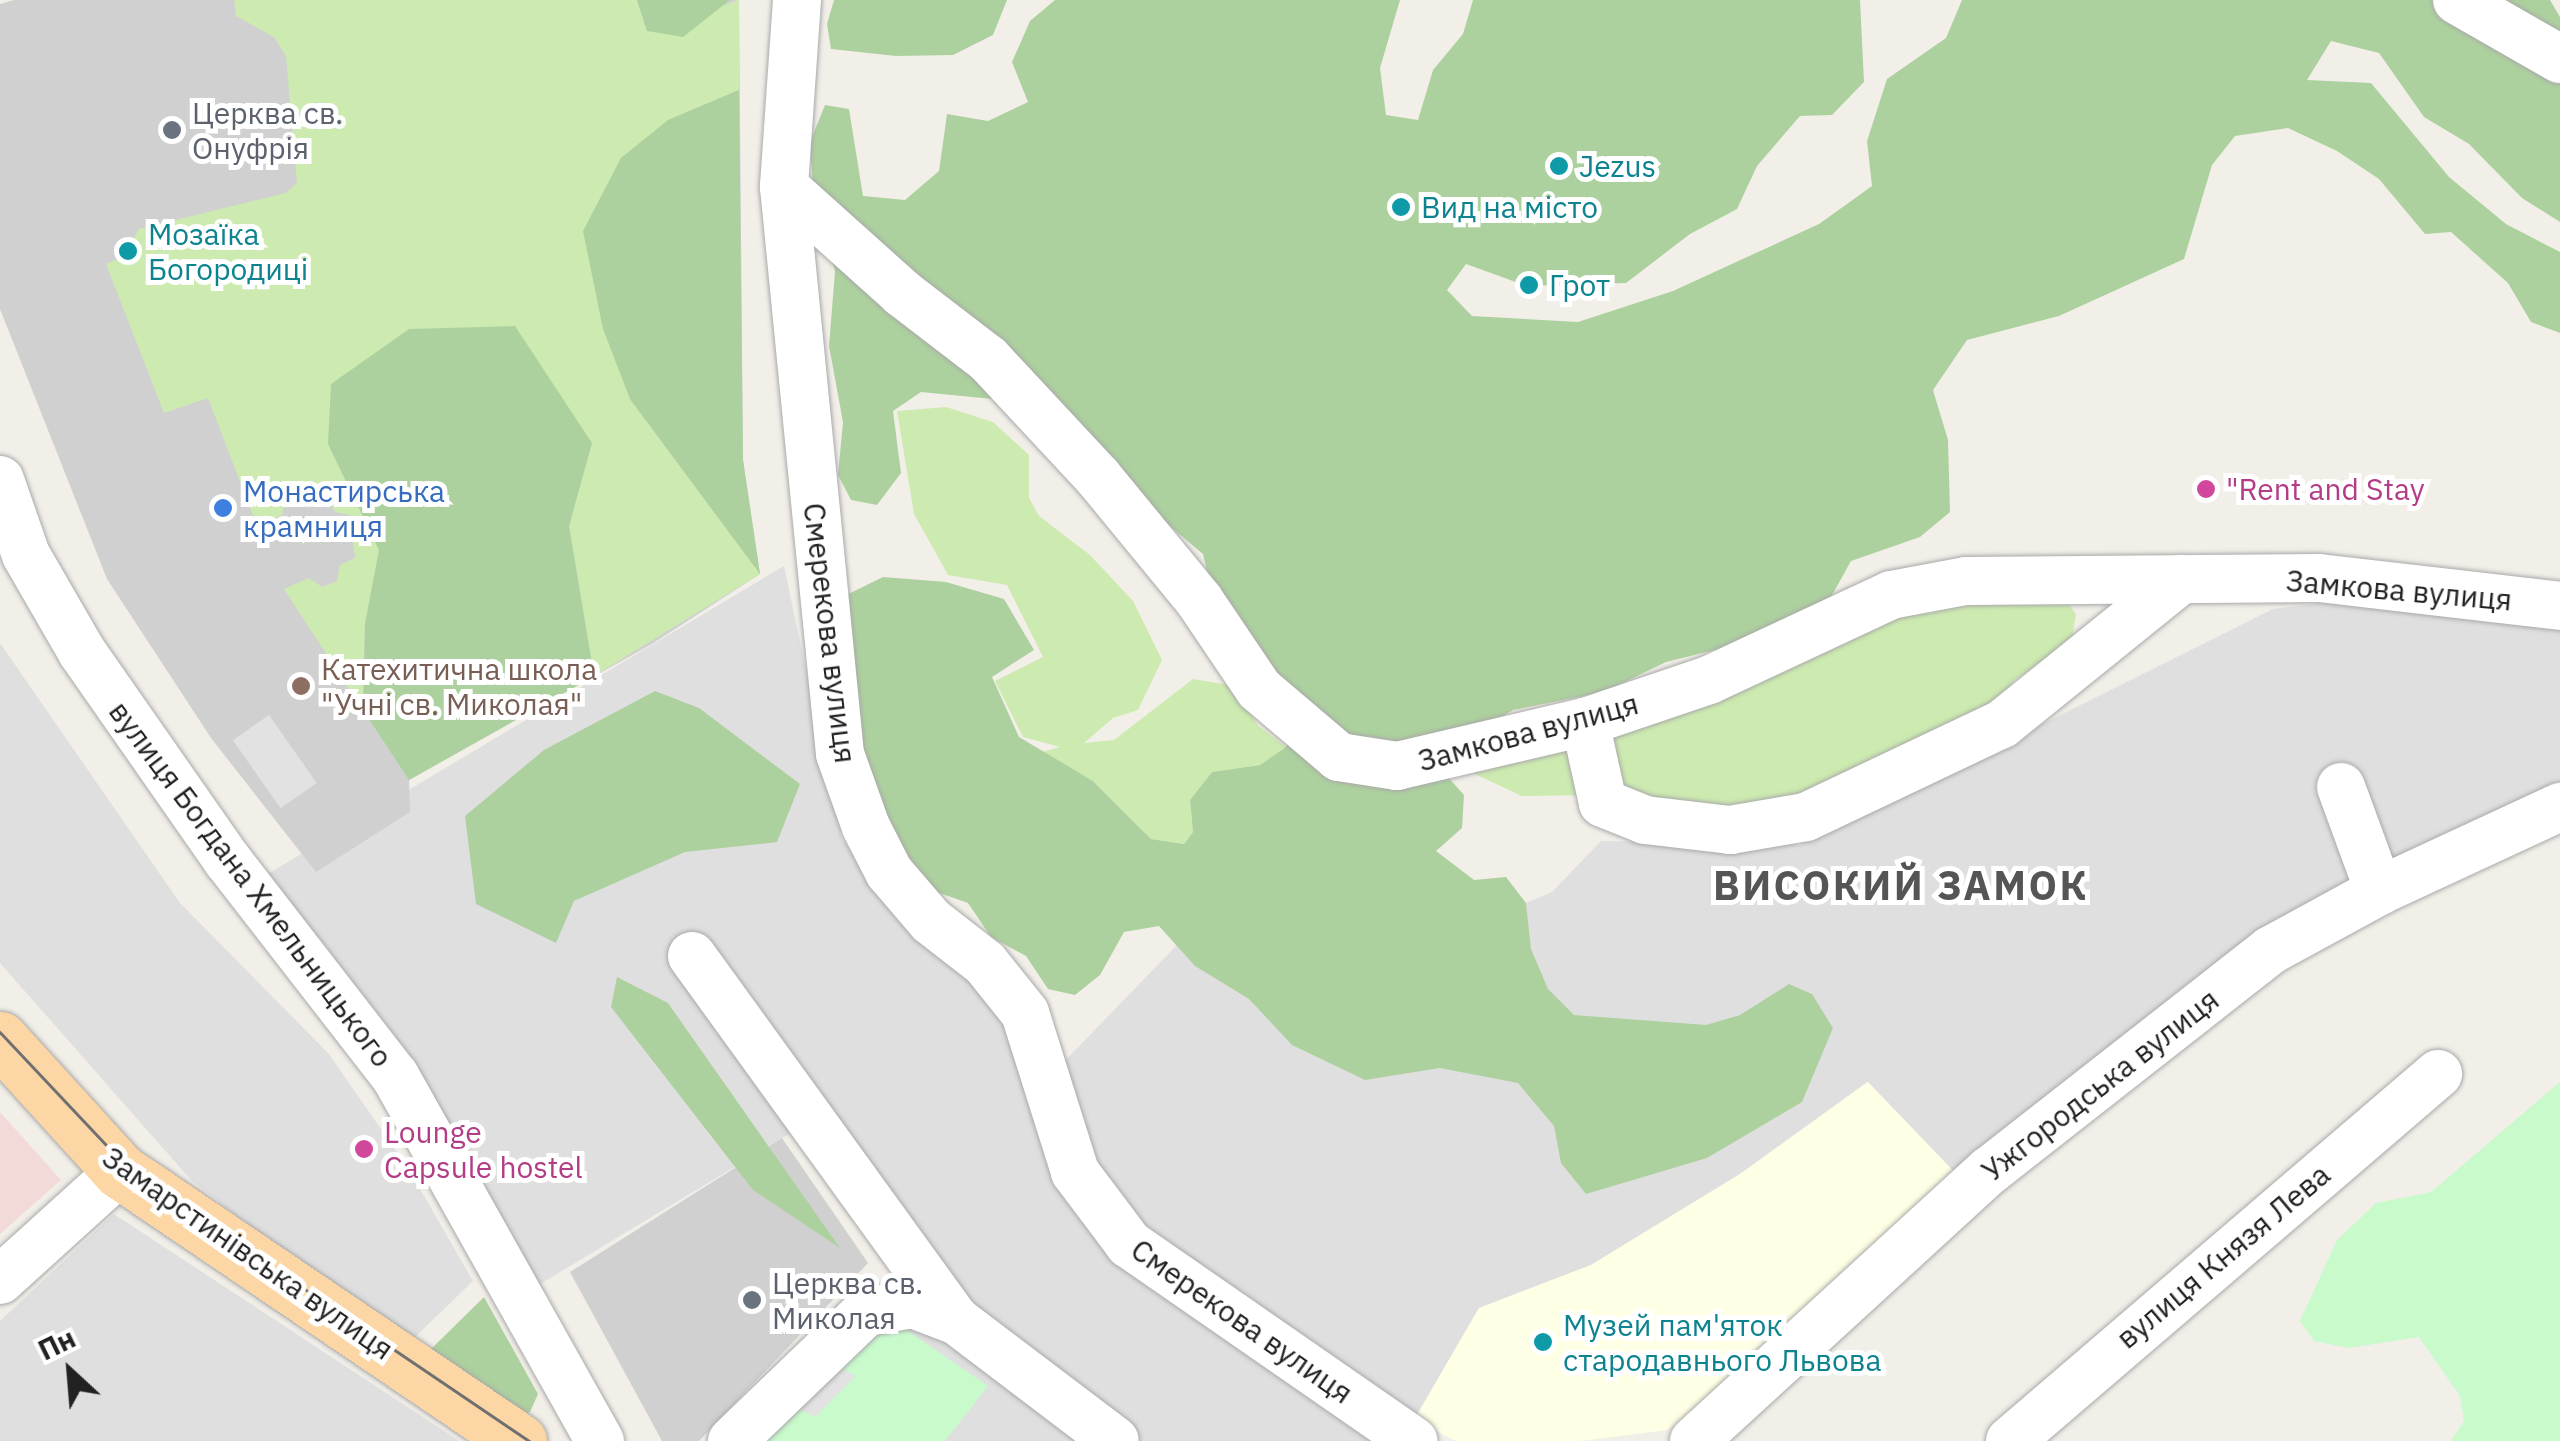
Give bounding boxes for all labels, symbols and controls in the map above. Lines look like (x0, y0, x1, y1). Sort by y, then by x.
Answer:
place label: Церква св. Онуфрія (192, 95, 343, 166)
marker: Церква св. Онуфрія (161, 119, 183, 141)
place label: Jezus (1579, 148, 1656, 184)
marker: Jezus (1548, 155, 1570, 177)
place label: Вид на місто (1421, 189, 1598, 225)
marker: Вид на місто (1390, 196, 1412, 218)
place label: Мозаїка Богородиці (148, 216, 308, 286)
marker: Мозаїка Богородиці (117, 240, 139, 262)
place label: Грот (1549, 267, 1610, 303)
marker: Грот (1518, 274, 1540, 296)
place label: "Rent and Stay (2226, 471, 2425, 507)
place label: Монастирська крамниця (243, 473, 445, 544)
marker: "Rent and Stay (2195, 478, 2217, 500)
marker: Монастирська крамниця (212, 497, 234, 519)
street label: Смерекова вулиця (796, 501, 864, 765)
street label: Замкова вулиця (2284, 562, 2514, 618)
place label: Катехитична школа "Учні св. Миколая" (321, 651, 597, 722)
marker: Катехитична школа "Учні св. Миколая" (290, 675, 312, 697)
street label: Замкова вулиця (1414, 685, 1642, 779)
street label: вулиця Богдана Хмельницького (102, 694, 400, 1074)
district label: ВИСОКИЙ ЗАМОК (1713, 861, 2089, 909)
street label: Ужгородська вулиця (1974, 981, 2226, 1189)
place label: Lounge Capsule hostel (384, 1114, 583, 1184)
marker: Lounge Capsule hostel (353, 1138, 375, 1160)
street label: Замарстинівська вулиця (96, 1139, 400, 1367)
street label: вулиця Князя Лева (2109, 1156, 2337, 1356)
street label: Смерекова вулиця (1124, 1231, 1360, 1411)
place label: Церква св. Миколая (772, 1265, 923, 1336)
marker: Церква св. Миколая (741, 1289, 763, 1311)
place label: Музей пам'яток стародавнього Львова (1563, 1307, 1881, 1378)
text: Пн (32, 1319, 81, 1368)
north arrow (20, 1321, 120, 1421)
marker: Музей пам'яток стародавнього Львова (1532, 1331, 1554, 1353)

